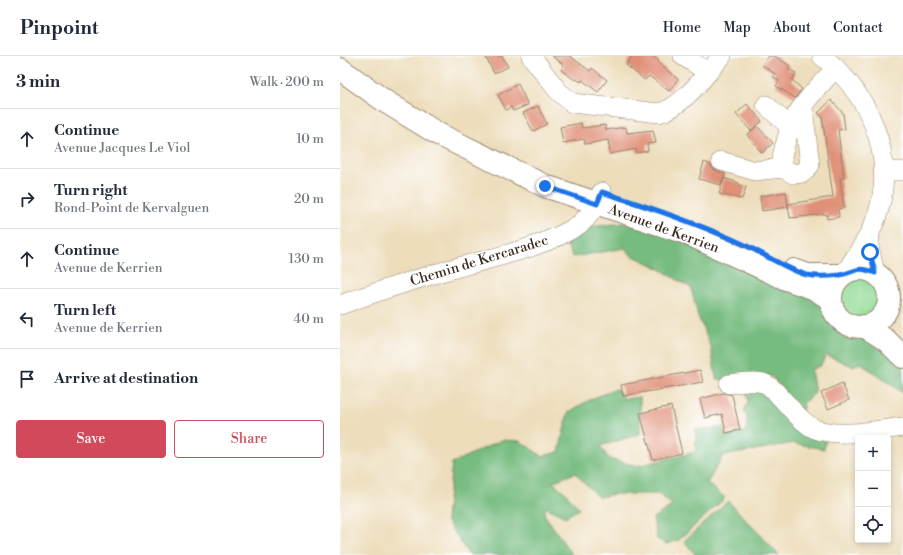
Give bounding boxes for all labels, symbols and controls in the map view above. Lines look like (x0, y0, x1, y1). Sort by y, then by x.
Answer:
text: Pinpoint (20, 16, 99, 40)
text: Home (663, 19, 701, 37)
text: Map (723, 19, 751, 37)
text: About (773, 19, 811, 37)
text: Contact (833, 19, 883, 37)
text: 3 min (16, 71, 60, 93)
text: Walk · 200 m (250, 74, 324, 90)
text: Continue (54, 121, 119, 140)
icon: ahead (16, 128, 38, 150)
text: 10 m (296, 131, 324, 147)
text: Avenue Jacques Le Viol (54, 140, 190, 156)
route end (536, 177, 554, 195)
text: Turn right (54, 181, 128, 200)
icon: right (16, 188, 38, 210)
text: 20 m (294, 191, 324, 207)
text: Rond-Point de Kervalguen (54, 200, 209, 216)
street label: Avenue de Kerrien (605, 200, 722, 258)
street label: Chemin de Kercaradec (408, 231, 551, 291)
text: Continue (54, 241, 119, 260)
route start (861, 243, 879, 261)
icon: ahead (16, 248, 38, 270)
text: 130 m (289, 251, 324, 267)
text: Avenue de Kerrien (54, 260, 163, 276)
text: Turn left (54, 301, 116, 320)
icon: left (16, 308, 38, 330)
text: 40 m (294, 311, 324, 327)
text: Avenue de Kerrien (54, 320, 163, 336)
icon: arrive (16, 368, 38, 390)
text: Arrive at destination (54, 369, 198, 388)
button: Save (16, 420, 166, 458)
button: Share (174, 420, 324, 458)
map controls (855, 435, 891, 543)
button: + (855, 435, 891, 471)
button: − (855, 471, 891, 507)
button: locate (855, 507, 891, 543)

